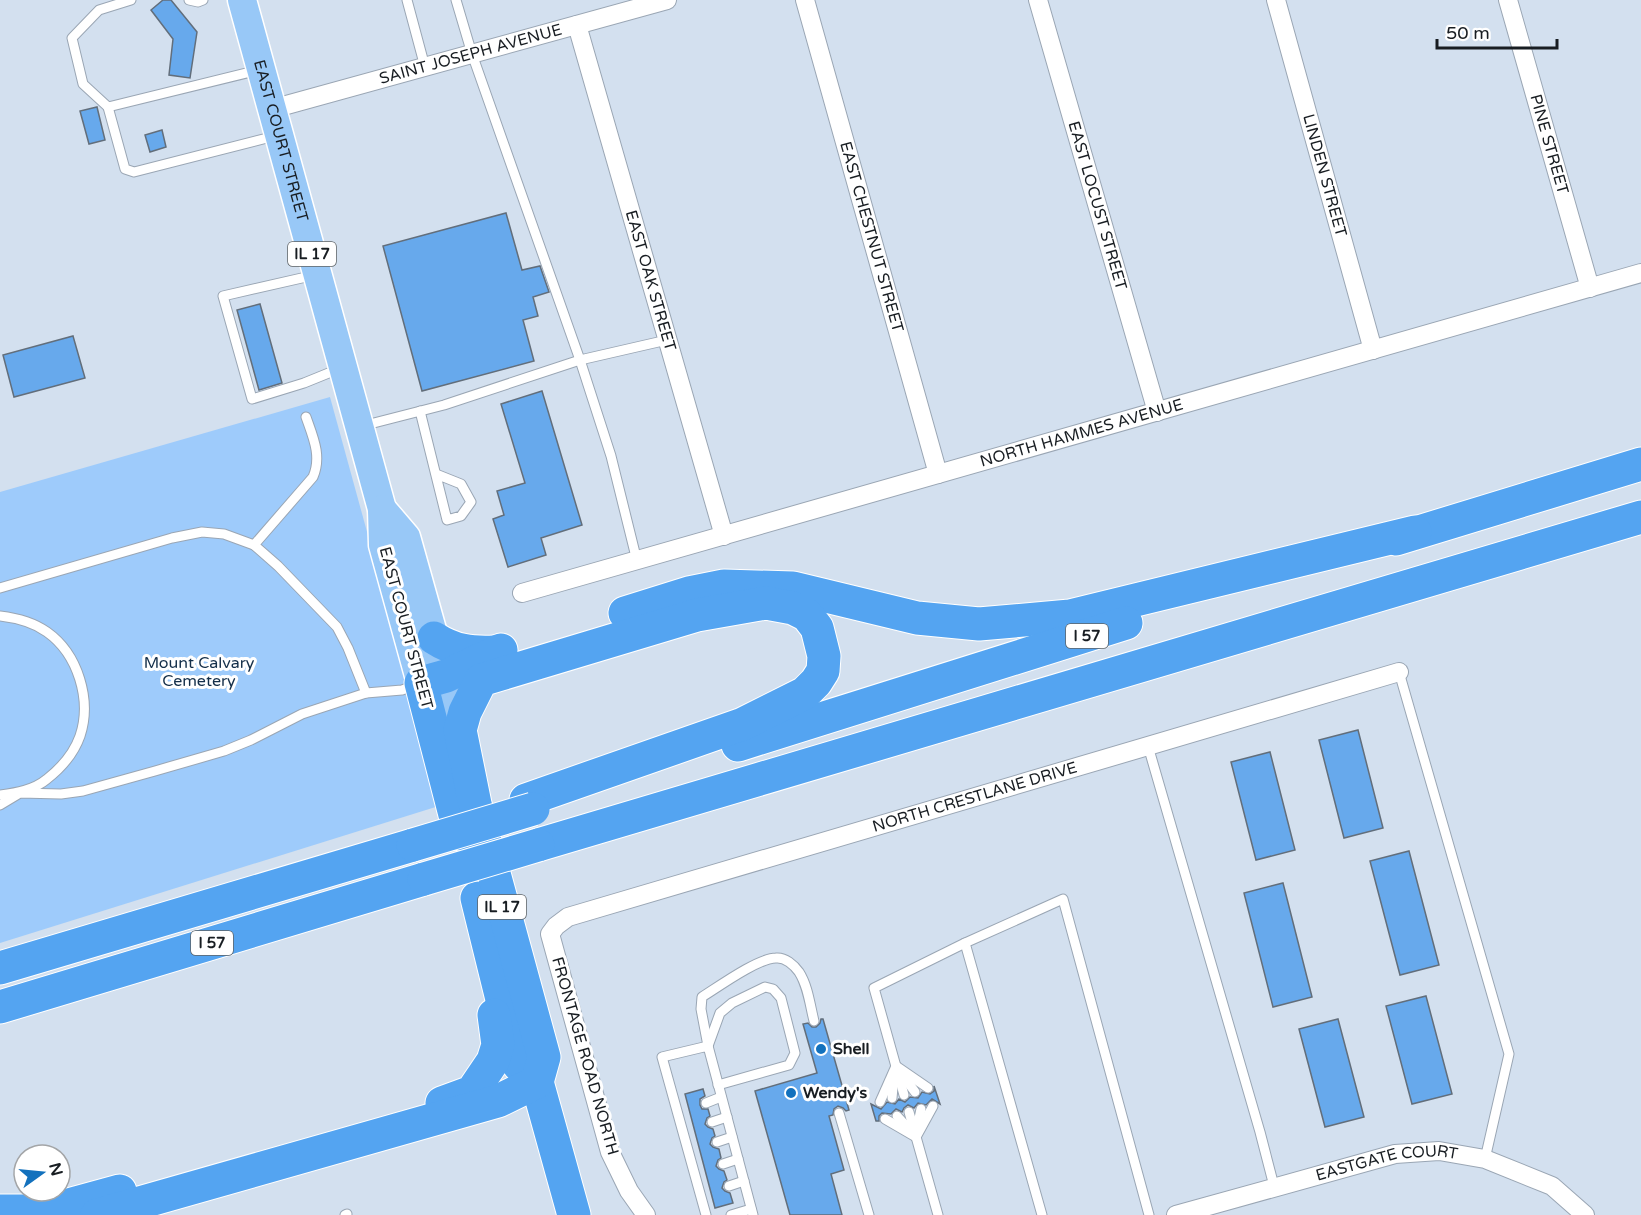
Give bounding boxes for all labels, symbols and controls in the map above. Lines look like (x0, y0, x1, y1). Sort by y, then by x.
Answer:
scale bar (1437, 12, 1557, 50)
street label: SAINT JOSEPH AVENUE (377, 19, 564, 89)
text: 50 m (1446, 22, 1490, 44)
street label: EAST COURT STREET (249, 57, 313, 224)
street label: PINE STREET (1525, 92, 1573, 197)
street label: LINDEN STREET (1298, 112, 1351, 239)
street label: EAST LOCUST STREET (1064, 119, 1131, 292)
street label: EAST CHESTNUT STREET (835, 139, 908, 335)
street label: EAST OAK STREET (621, 208, 680, 354)
road number: IL 17 (288, 242, 336, 266)
street label: NORTH HAMMES AVENUE (978, 394, 1185, 472)
street label: EAST COURT STREET (375, 545, 437, 712)
road number: I 57 (1066, 624, 1108, 648)
park label: Mount Calvary Cemetery (144, 653, 255, 691)
street label: NORTH CRESTLANE DRIVE (870, 757, 1080, 837)
road number: IL 17 (478, 895, 526, 919)
road number: I 57 (191, 931, 233, 955)
street label: FRONTAGE ROAD NORTH (547, 955, 623, 1157)
place label: Shell (833, 1039, 870, 1059)
marker: Shell (814, 1042, 828, 1056)
place label: Wendy's (803, 1083, 867, 1103)
marker: Wendy's (784, 1086, 798, 1100)
street label: EASTGATE COURT (1313, 1141, 1460, 1186)
north arrow (12, 1143, 72, 1203)
text: N (44, 1161, 67, 1178)

